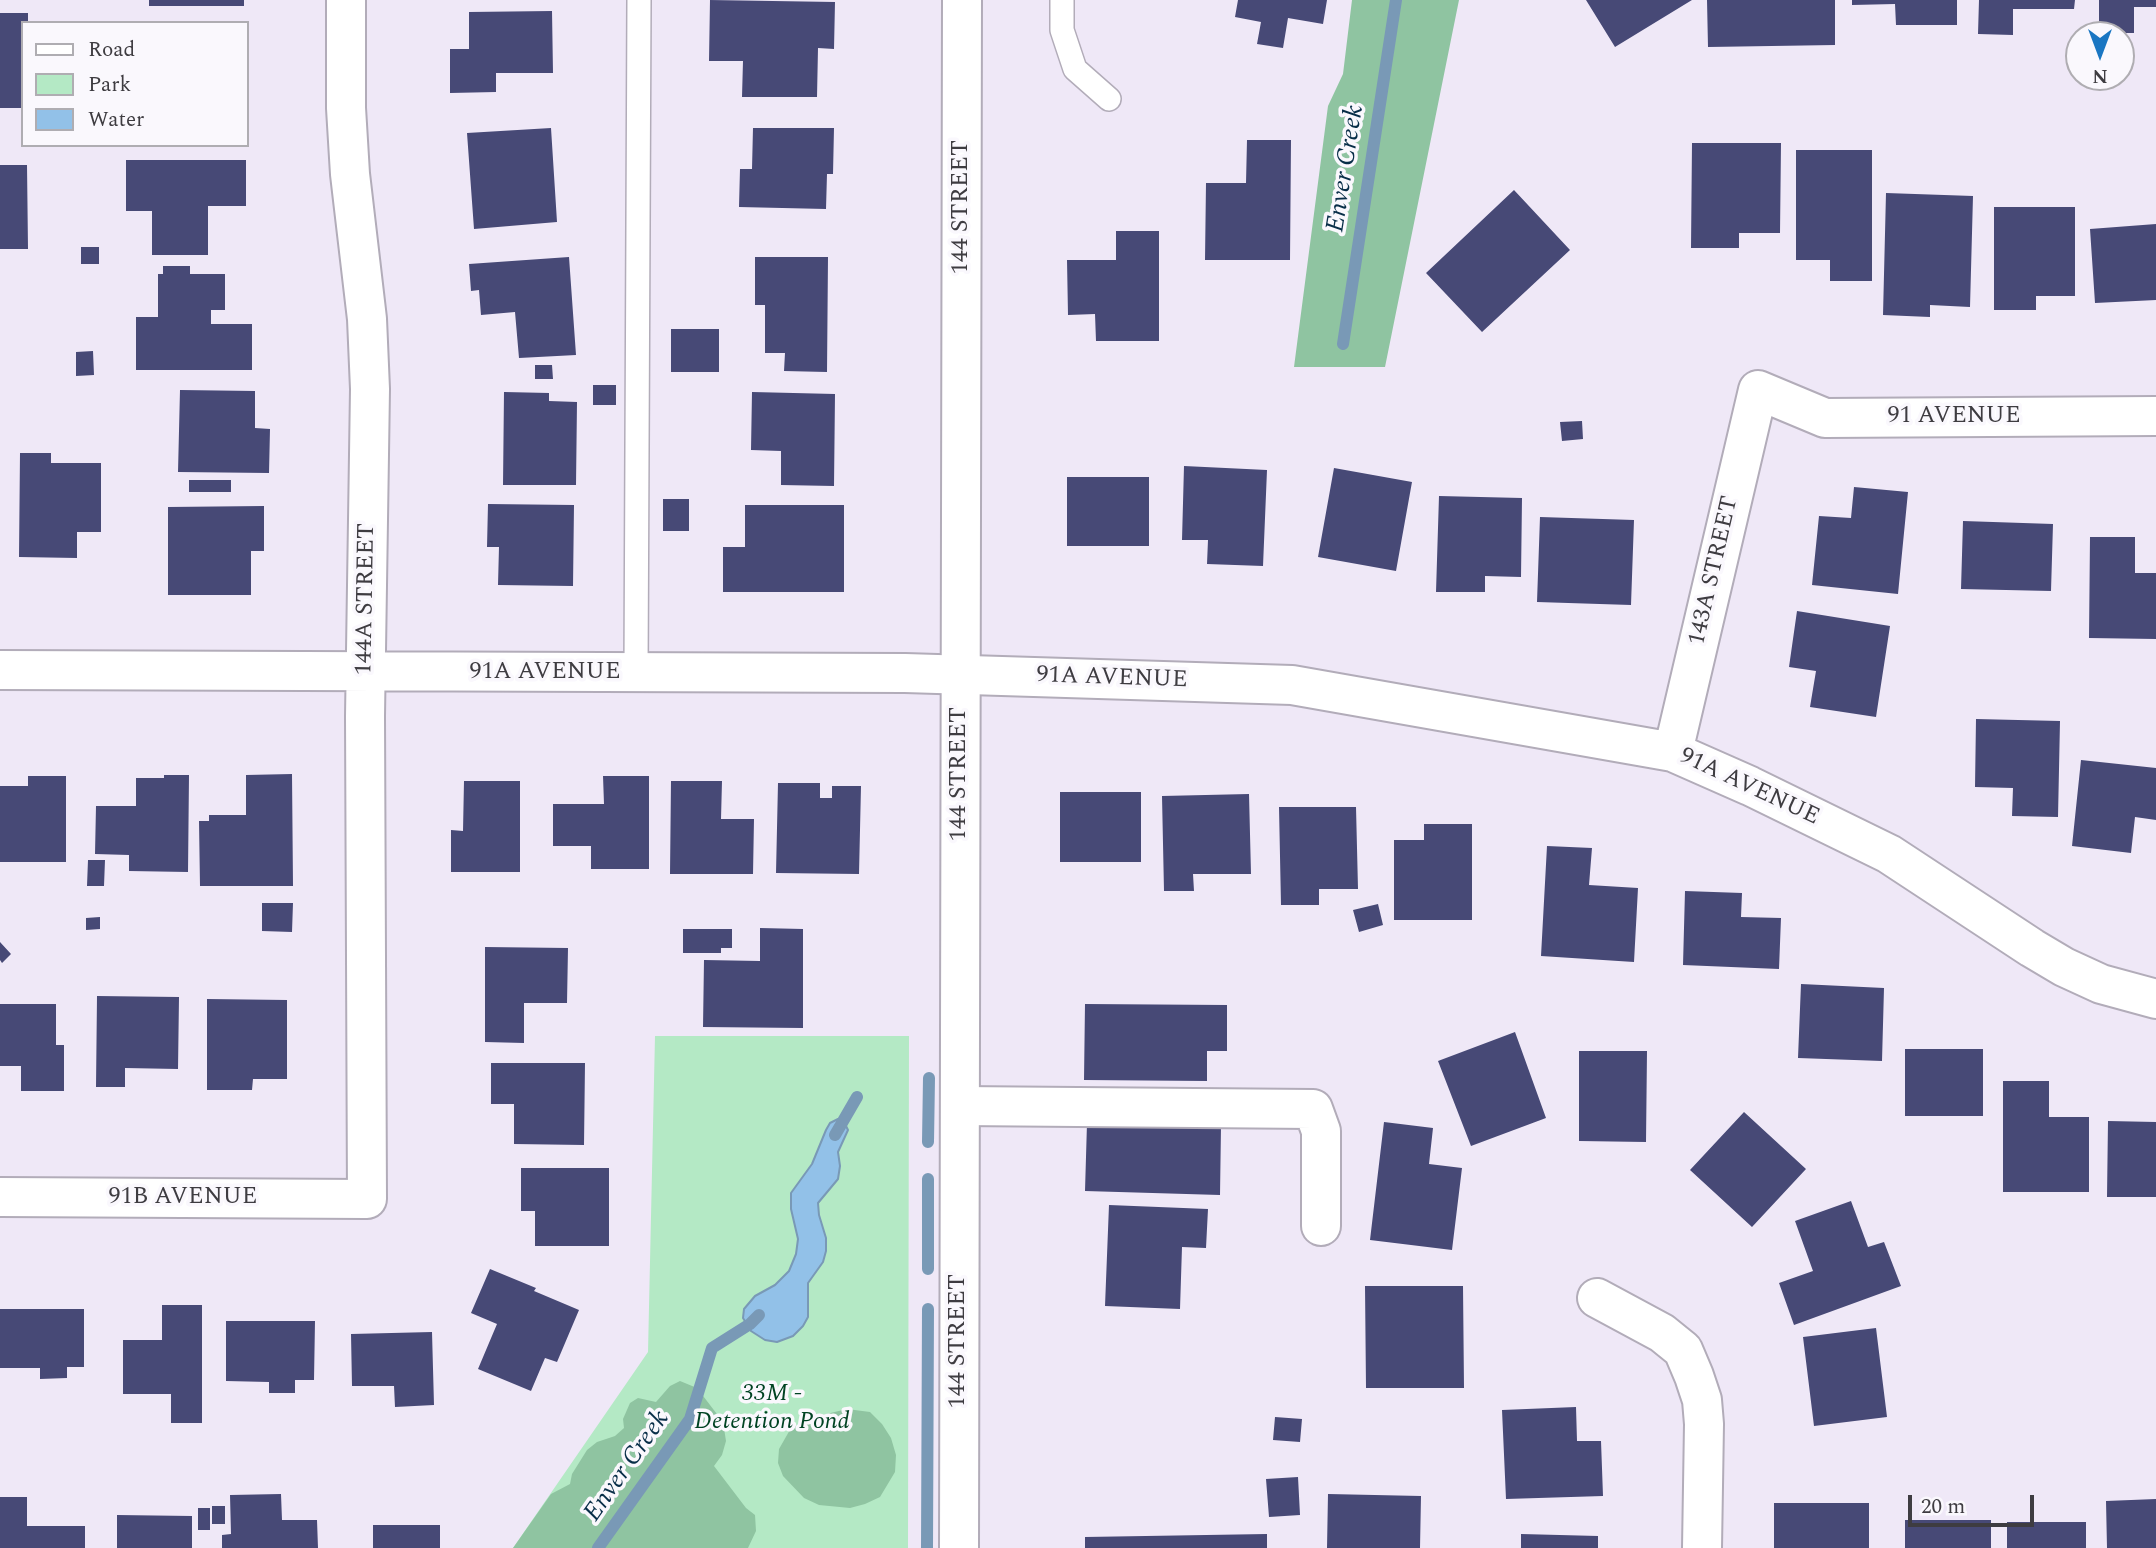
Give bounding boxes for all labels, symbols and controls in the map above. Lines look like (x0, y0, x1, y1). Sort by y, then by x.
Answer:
legend (21, 21, 248, 147)
north arrow (2065, 21, 2135, 91)
text: Road (88, 34, 135, 66)
text: N (2092, 61, 2108, 90)
text: Park (88, 69, 131, 101)
water label: Enver Creek (1322, 103, 1372, 235)
text: Water (88, 104, 144, 136)
street label: 144 STREET (948, 140, 976, 274)
street label: 91 AVENUE (1887, 403, 2021, 431)
street label: 143A STREET (1684, 494, 1746, 648)
street label: 144A STREET (351, 523, 383, 675)
street label: 91A AVENUE (469, 659, 621, 687)
street label: 91A AVENUE (1036, 662, 1188, 696)
street label: 144 STREET (946, 707, 974, 841)
street label: 91A AVENUE (1674, 743, 1824, 833)
street label: 91B AVENUE (108, 1184, 258, 1212)
street label: 144 STREET (945, 1274, 973, 1408)
park label: 33M - Detention Pond (694, 1381, 850, 1437)
water label: Enver Creek (578, 1406, 678, 1528)
scale bar (1911, 1482, 2037, 1526)
text: 20 m (1921, 1491, 1965, 1523)

